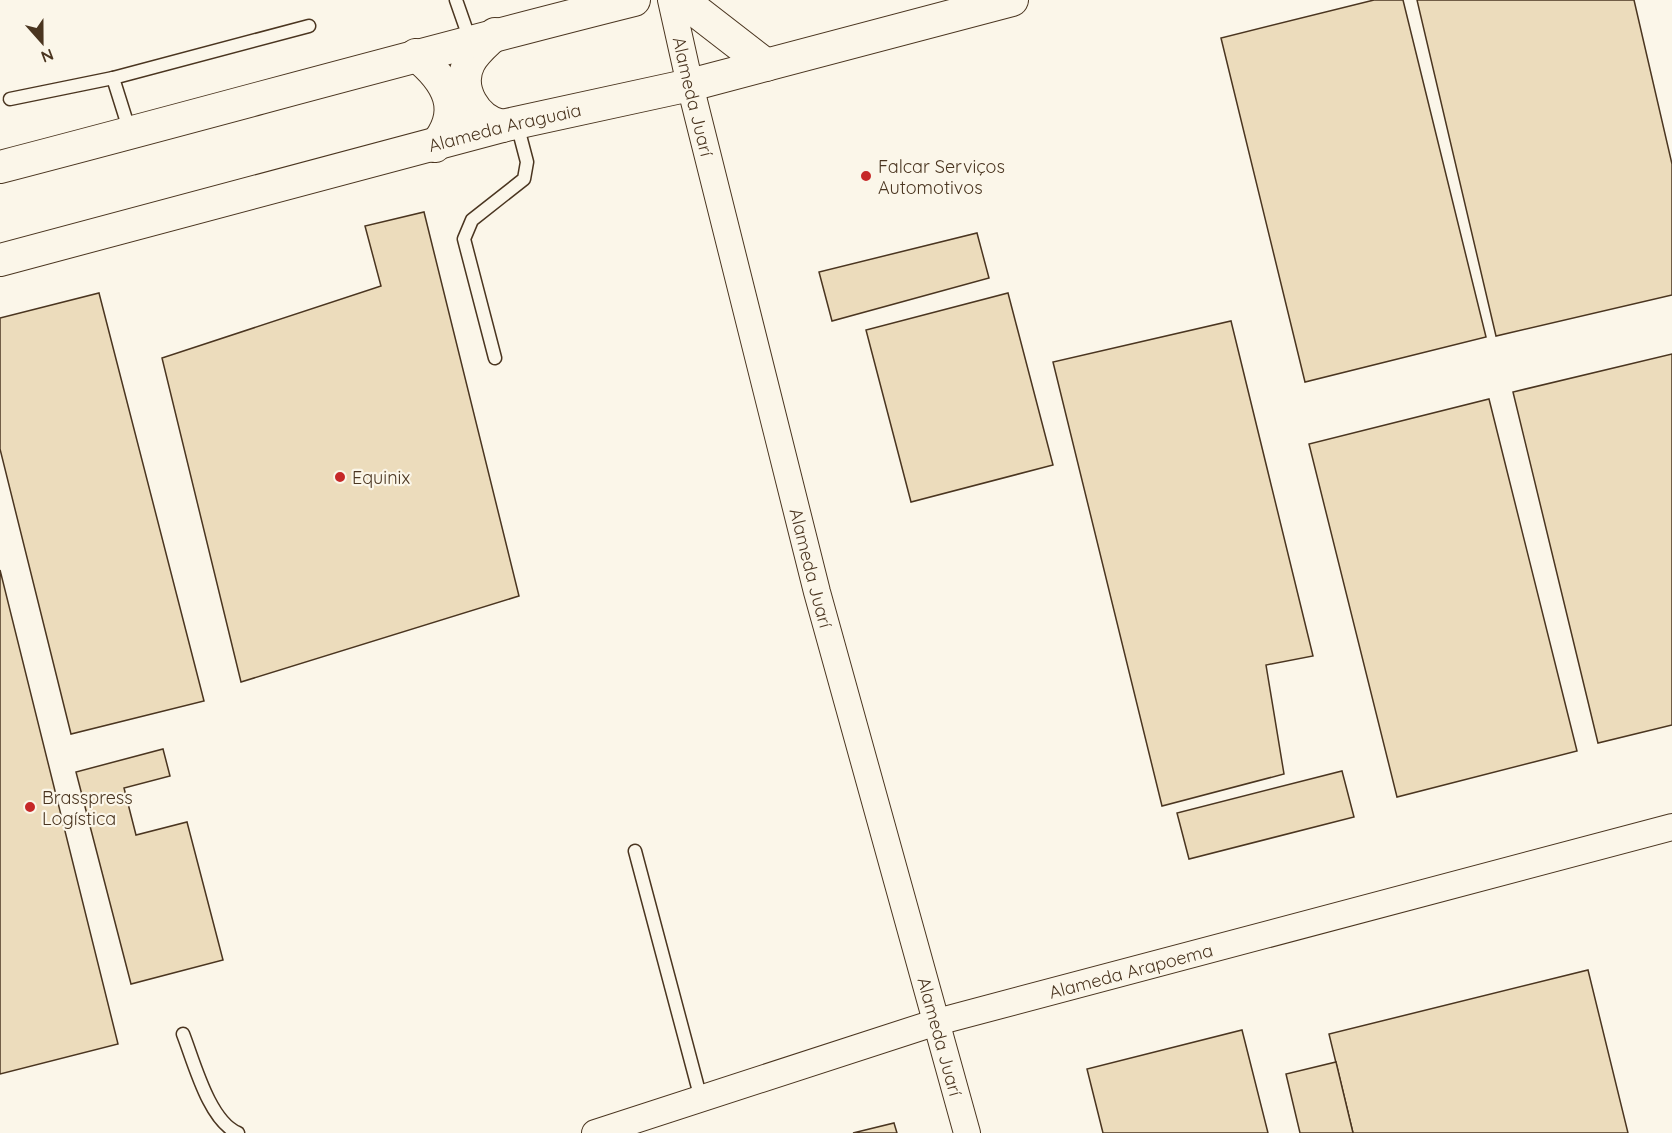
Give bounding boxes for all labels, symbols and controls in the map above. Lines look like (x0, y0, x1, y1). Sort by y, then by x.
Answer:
north arrow (12, 12, 72, 72)
street label: Alameda Juarí (668, 34, 719, 159)
text: N (38, 45, 56, 67)
street label: Alameda Araguaia (426, 98, 583, 157)
place label: Falcar Serviços Automotivos (878, 155, 1005, 199)
marker: Falcar Serviços Automotivos (859, 169, 873, 183)
place label: Equinix (352, 466, 410, 489)
marker: Equinix (333, 470, 347, 484)
street label: Alameda Juarí (785, 506, 838, 630)
place label: Brasspress Logística (42, 786, 133, 830)
marker: Brasspress Logística (23, 800, 37, 814)
street label: Alameda Arapoema (1046, 938, 1215, 1003)
street label: Alameda Juarí (913, 974, 968, 1099)

